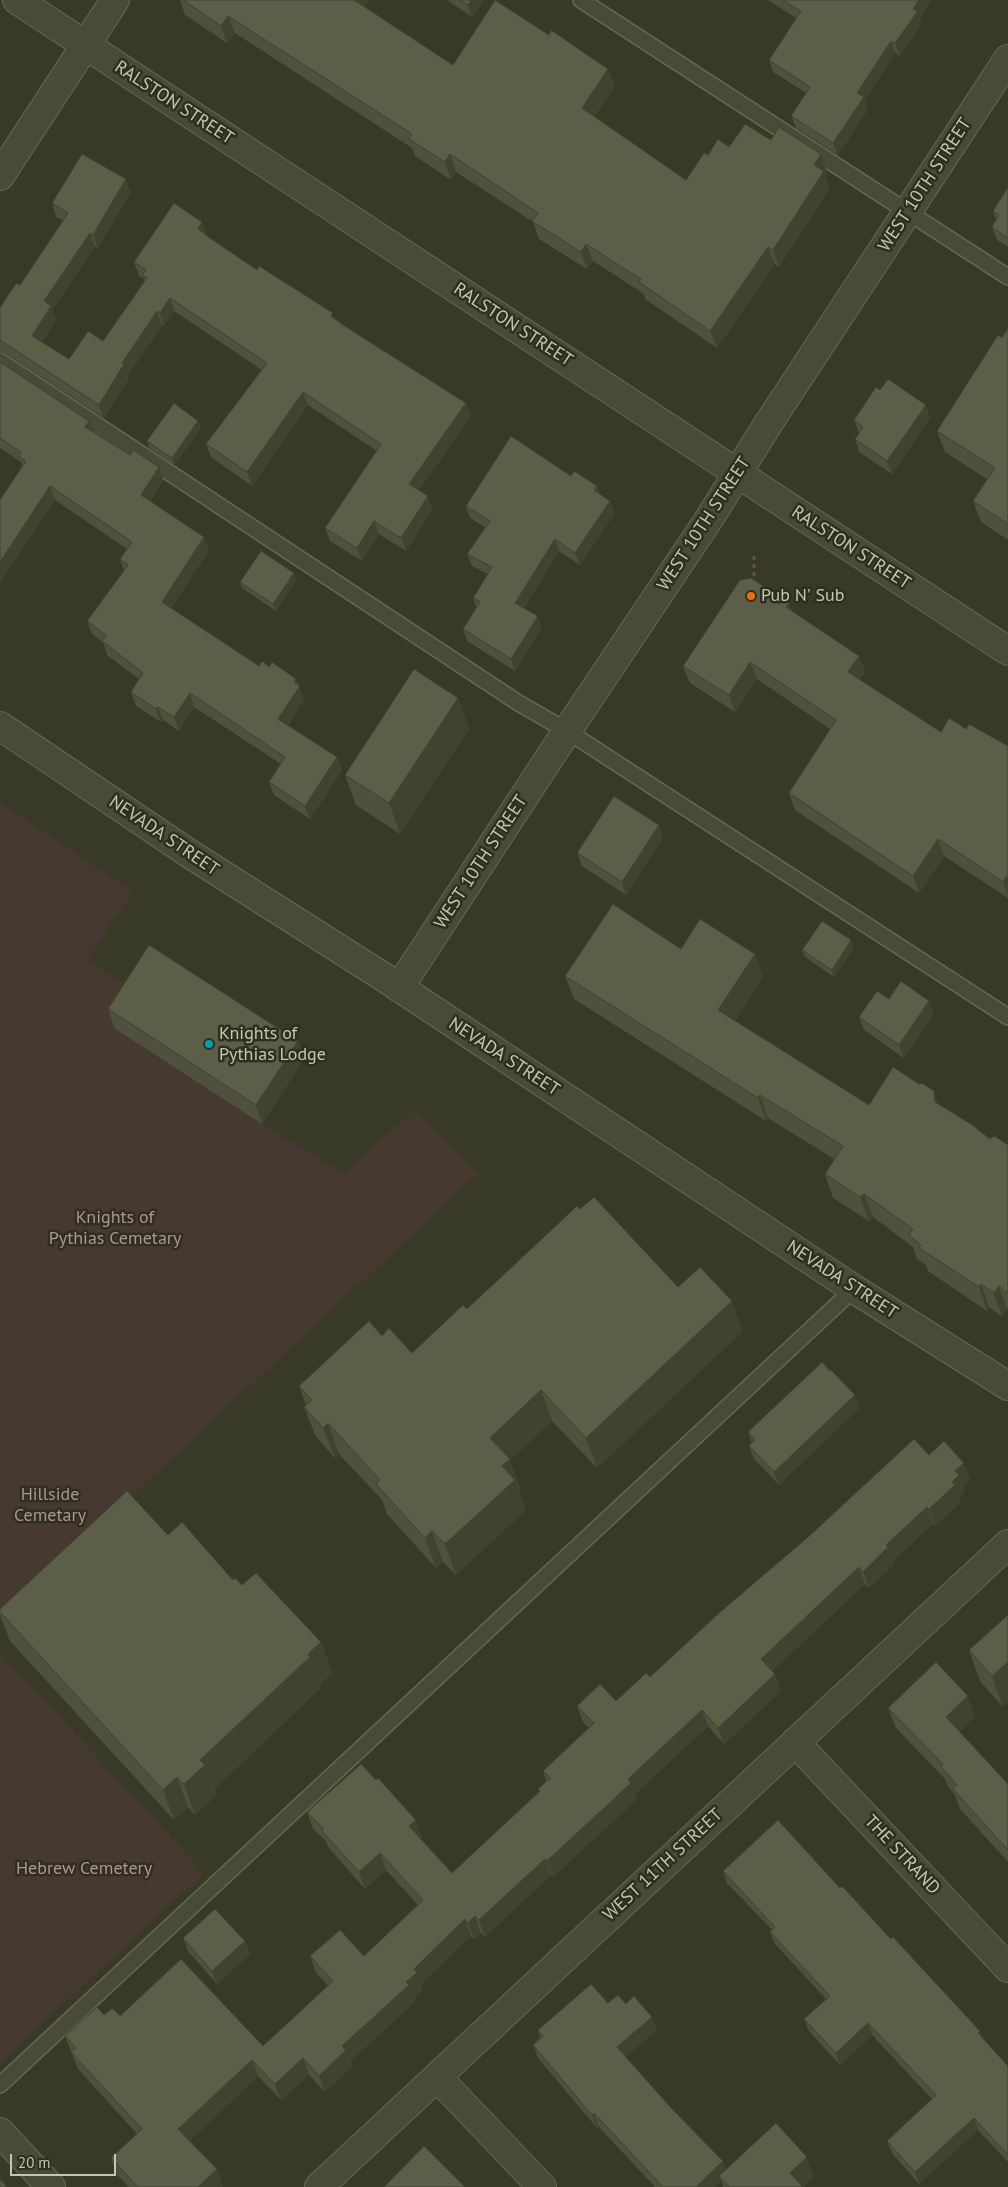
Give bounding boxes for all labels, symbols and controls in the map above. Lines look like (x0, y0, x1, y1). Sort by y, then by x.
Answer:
street label: RALSTON STREET (110, 56, 238, 150)
street label: WEST 10TH STREET (874, 114, 976, 256)
street label: RALSTON STREET (449, 278, 577, 372)
street label: WEST 10TH STREET (653, 453, 755, 595)
street label: RALSTON STREET (787, 501, 915, 595)
place label: Pub N' Sub (761, 585, 844, 607)
marker: Pub N' Sub (745, 590, 757, 602)
street label: NEVADA STREET (105, 791, 223, 881)
street label: WEST 10TH STREET (430, 791, 532, 933)
street label: NEVADA STREET (444, 1013, 564, 1101)
place label: Knights of Pythias Lodge (219, 1023, 326, 1066)
marker: Knights of Pythias Lodge (203, 1038, 215, 1050)
park label: Knights of Pythias Cemetary (49, 1207, 181, 1250)
street label: NEVADA STREET (782, 1236, 902, 1324)
park label: Hillside Cemetary (14, 1484, 86, 1526)
street label: WEST 11TH STREET (599, 1804, 727, 1926)
street label: THE STRAND (860, 1811, 944, 1899)
park label: Hebrew Cemetery (16, 1858, 152, 1880)
scale bar (12, 2144, 119, 2176)
text: 20 m (18, 2153, 51, 2172)

